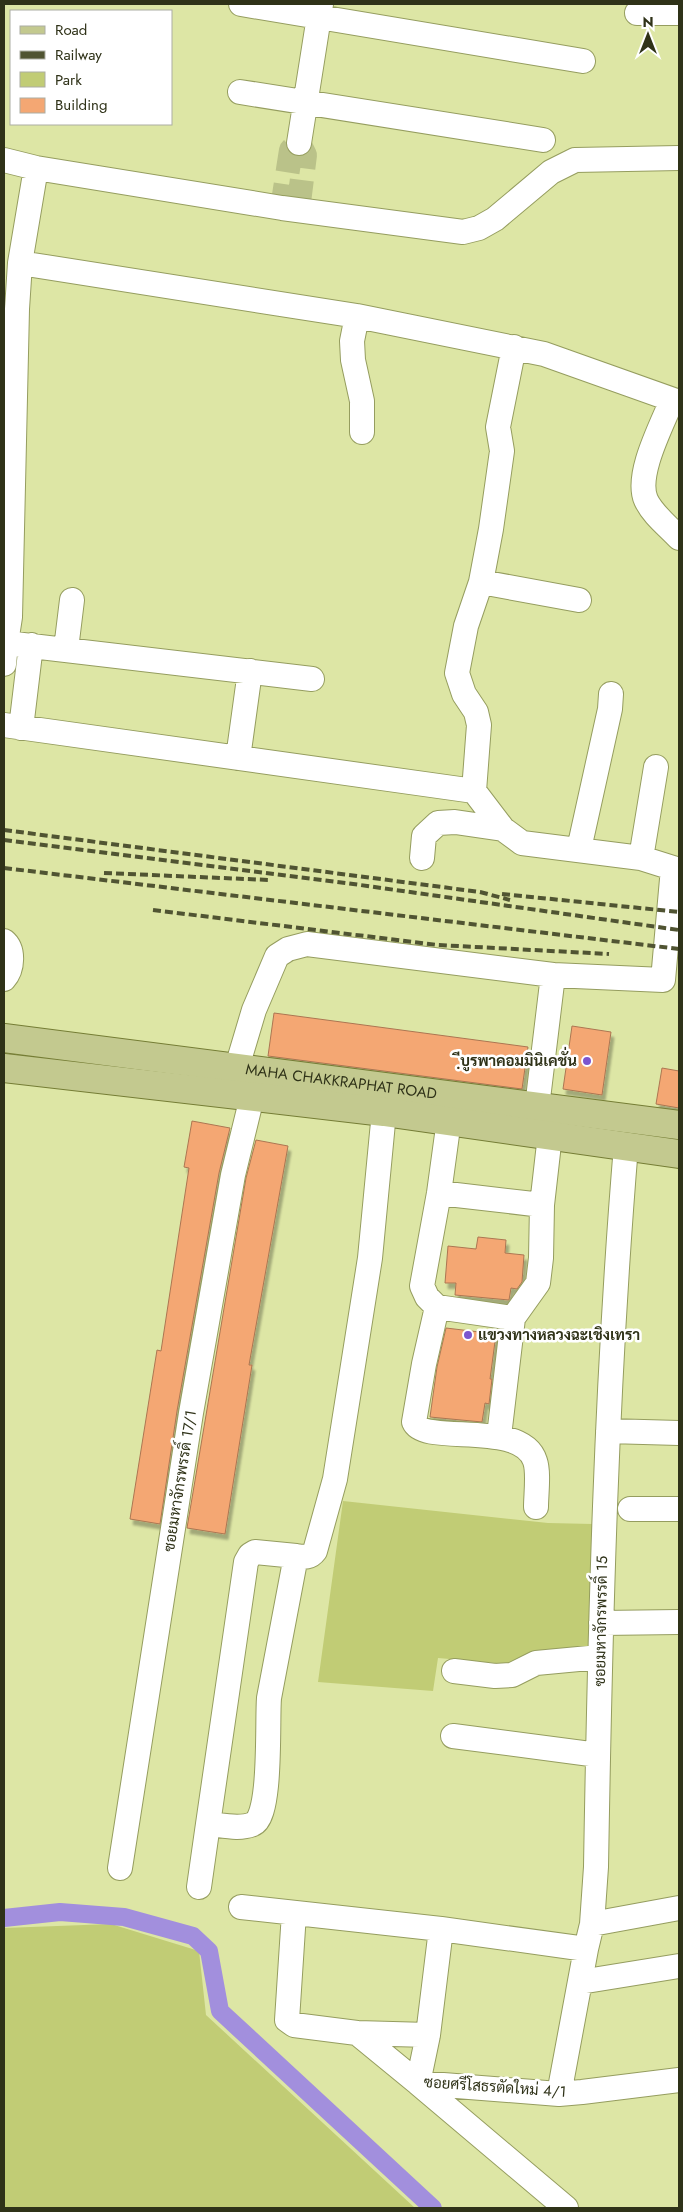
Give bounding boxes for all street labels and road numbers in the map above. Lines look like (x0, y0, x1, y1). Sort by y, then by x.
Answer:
street label: MAHA CHAKKRAPHAT ROAD (244, 1058, 438, 1105)
street label: ซอยมหาจักรพรรดิ์ 17/1 (154, 1408, 202, 1553)
street label: ซอยมหาจักรพรรดิ์ 15 (585, 1555, 613, 1687)
street label: ซอยศรีโสธรตัดใหม่ 4/1 (423, 2071, 567, 2103)

